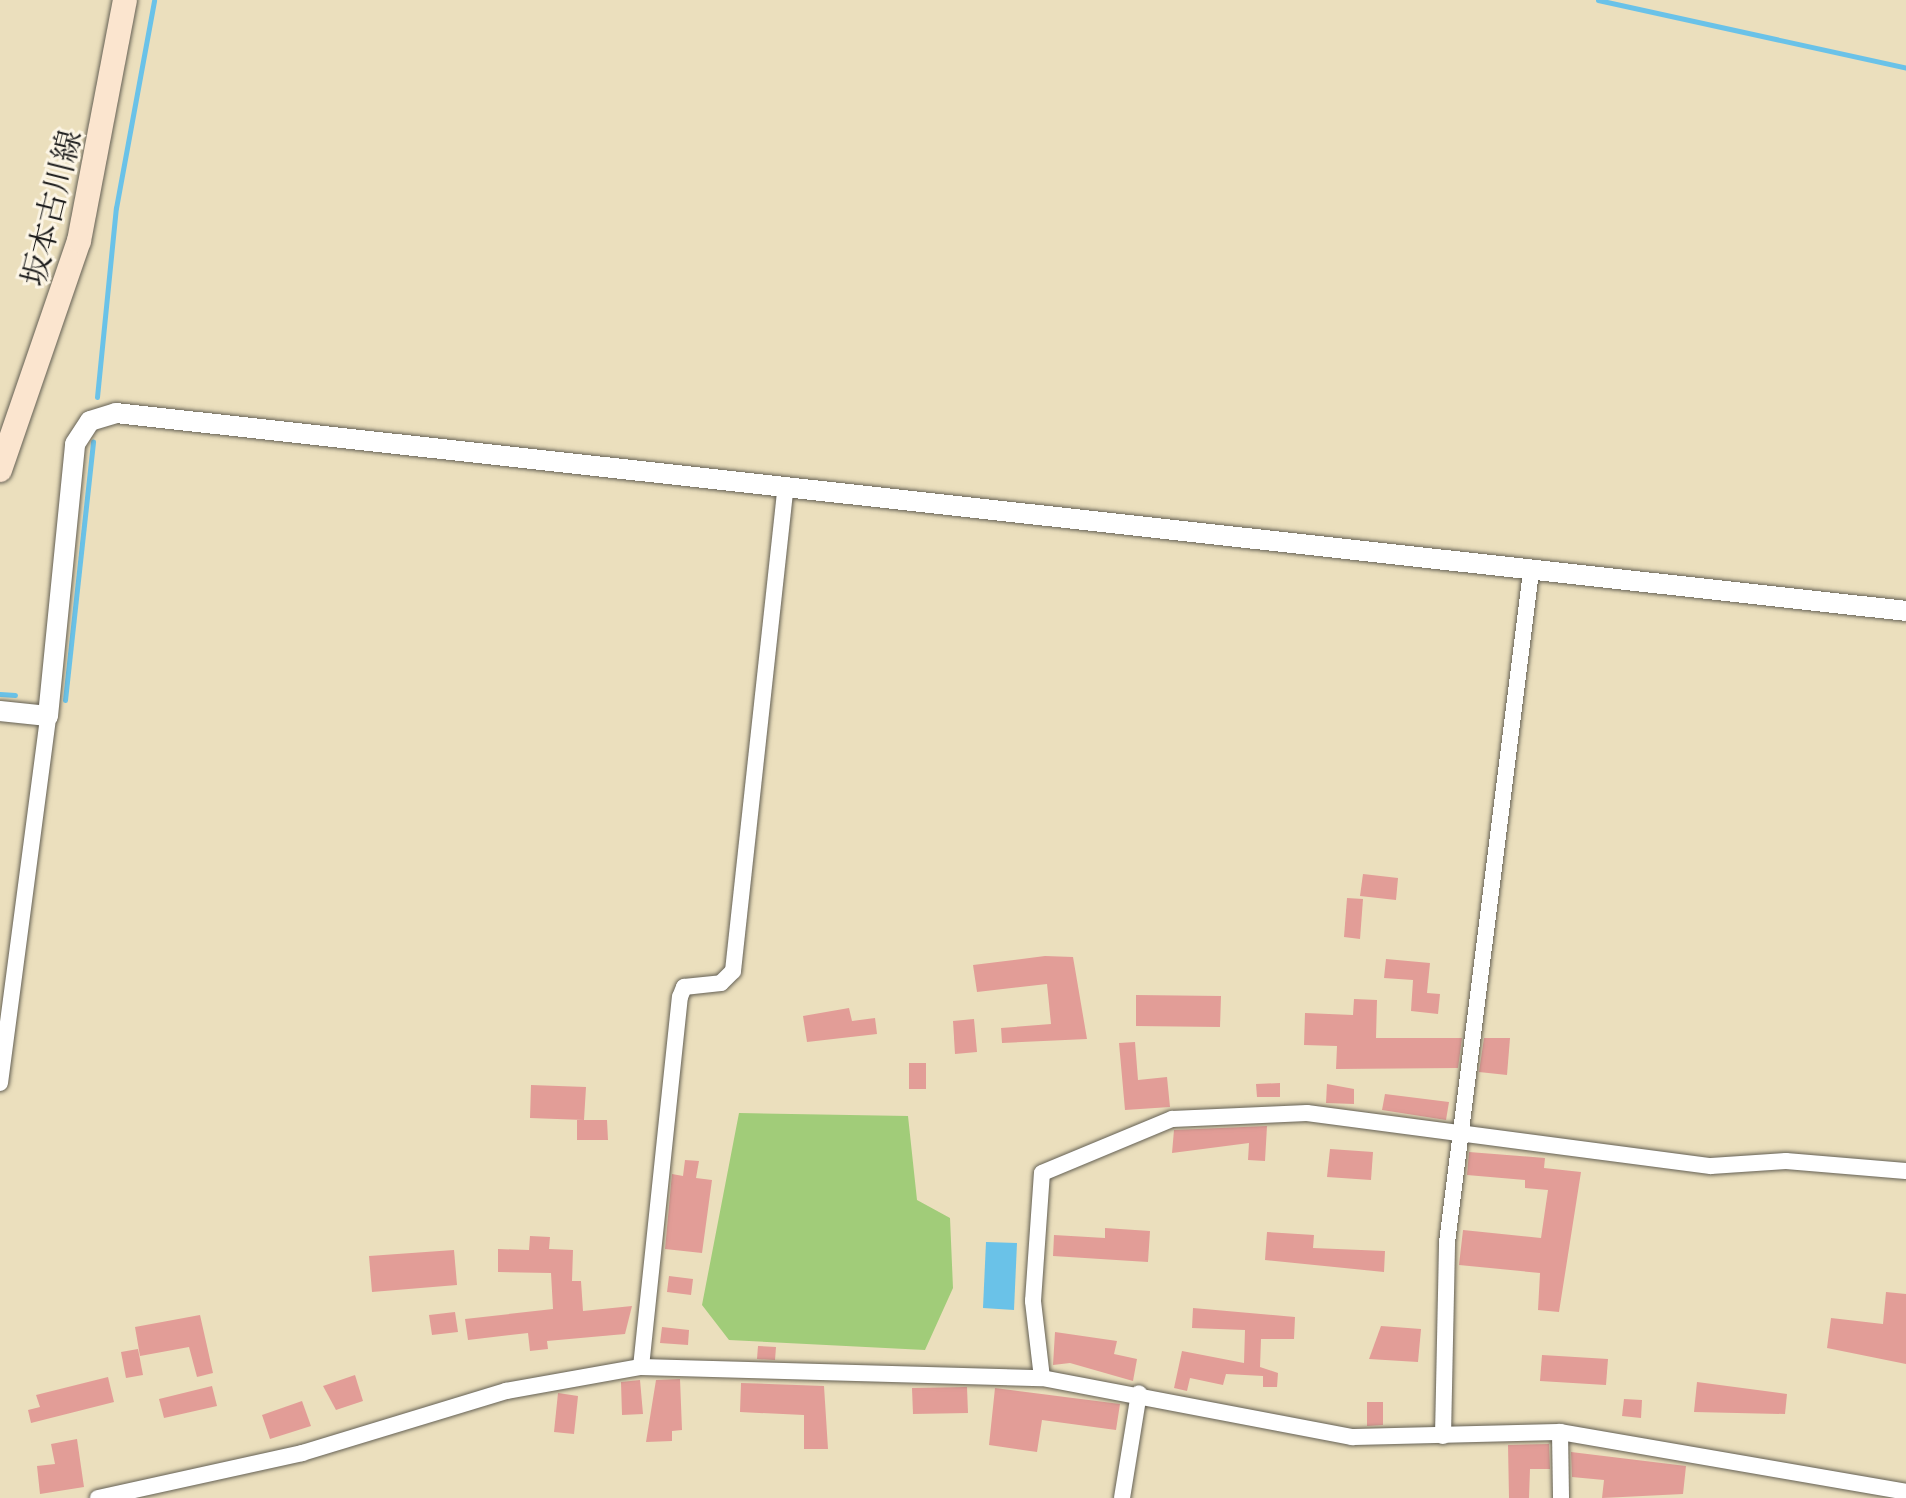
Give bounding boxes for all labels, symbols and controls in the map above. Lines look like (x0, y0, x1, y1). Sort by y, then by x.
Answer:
street label: 坂本古川線 (14, 126, 90, 290)

